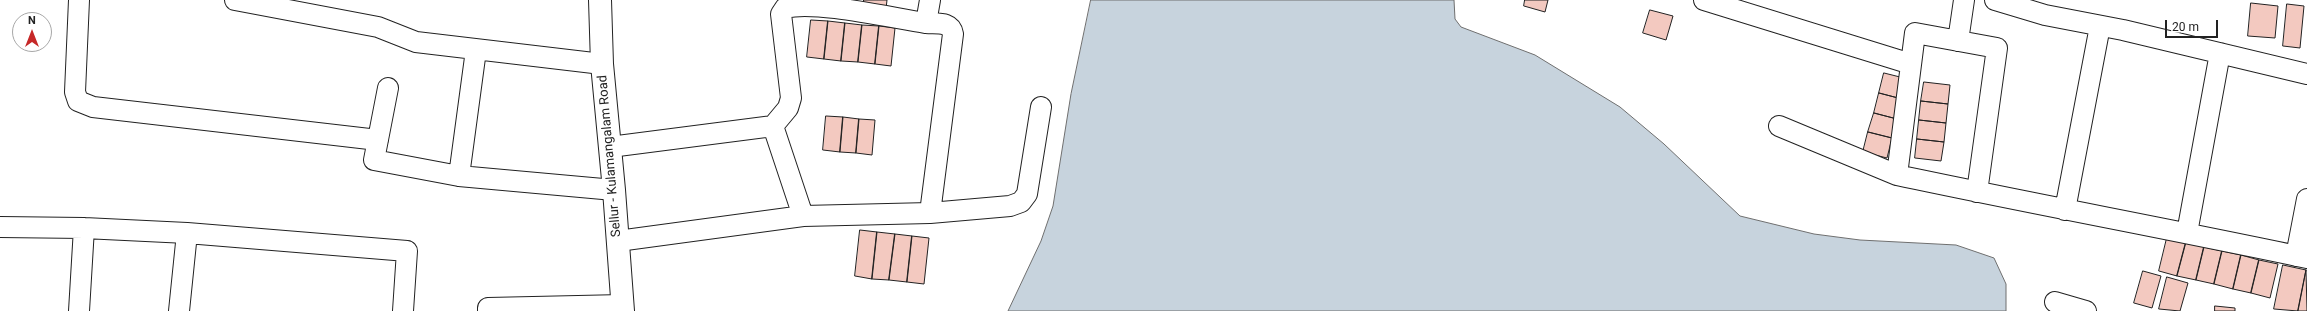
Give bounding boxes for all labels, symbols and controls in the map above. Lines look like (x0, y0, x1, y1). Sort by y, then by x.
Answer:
north arrow (12, 12, 52, 52)
scale bar (2167, 12, 2220, 38)
text: N (28, 14, 36, 27)
text: 20 m (2172, 20, 2199, 34)
street label: Sellur - Kulamangalam Road (595, 74, 625, 238)

